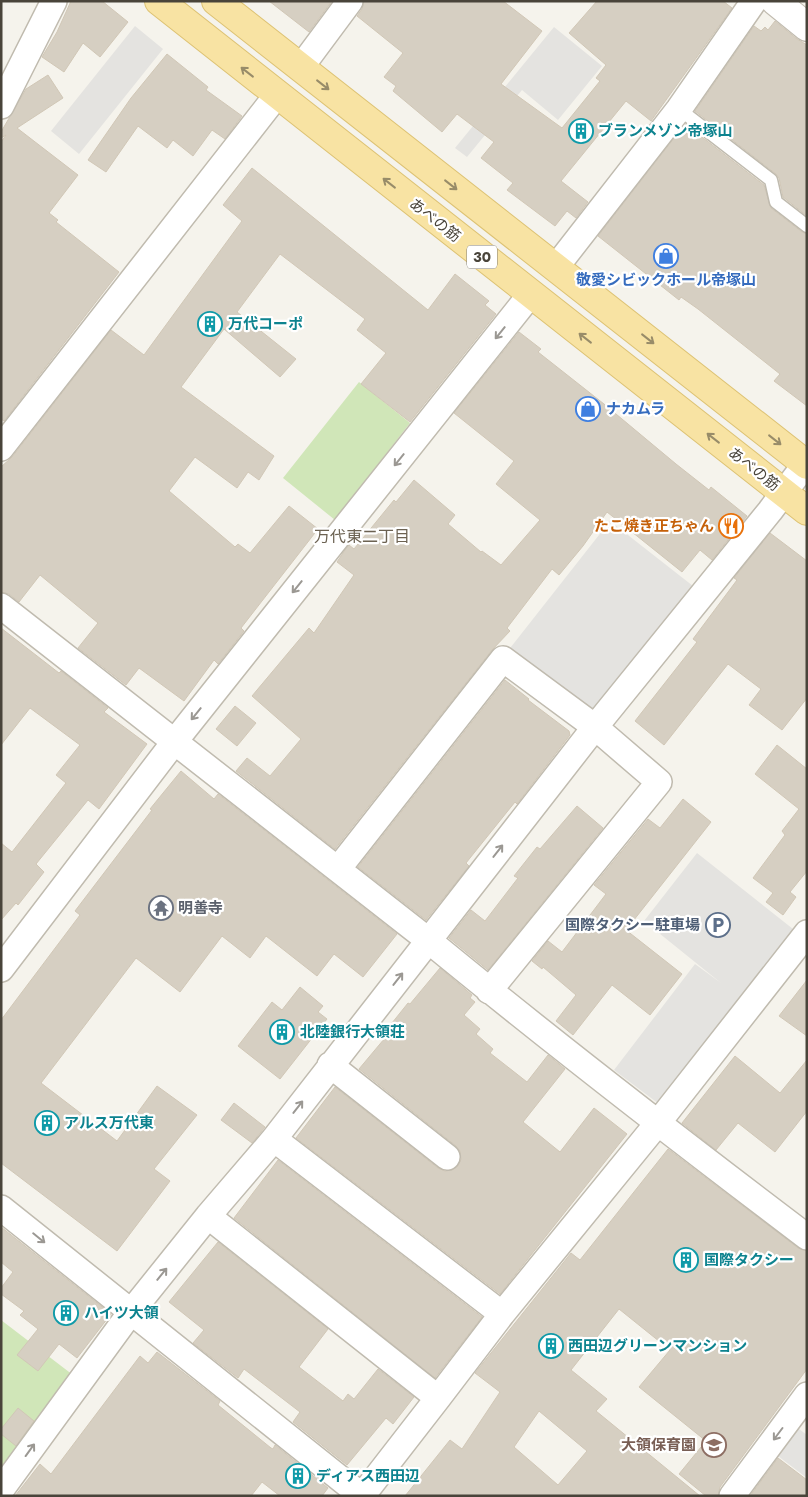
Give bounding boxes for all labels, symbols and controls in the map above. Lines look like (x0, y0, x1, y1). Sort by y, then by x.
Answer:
one-way arrow (241, 66, 254, 77)
one-way arrow (316, 79, 329, 90)
building icon: ブランメゾン帝塚山 (568, 118, 594, 144)
place label: ブランメゾン帝塚山 (598, 120, 733, 142)
one-way arrow (382, 178, 395, 189)
one-way arrow (445, 179, 458, 190)
street label: あべの筋 (405, 193, 465, 247)
shop icon: 敬愛シビックホール帝塚山 (653, 243, 679, 269)
road number: 30 (467, 246, 497, 268)
place label: 敬愛シビックホール帝塚山 (576, 269, 756, 291)
building icon: 万代コーポ (197, 311, 223, 337)
place label: 万代コーポ (228, 313, 303, 335)
one-way arrow (494, 326, 505, 339)
one-way arrow (579, 332, 592, 343)
one-way arrow (641, 334, 654, 345)
shop icon: ナカムラ (575, 396, 601, 422)
place label: ナカムラ (606, 398, 665, 420)
one-way arrow (707, 432, 720, 443)
one-way arrow (768, 435, 781, 446)
street label: あべの筋 (724, 442, 784, 496)
one-way arrow (393, 453, 404, 466)
restaurant icon: たこ焼き正ちゃん (718, 513, 744, 539)
place label: たこ焼き正ちゃん (594, 515, 714, 537)
district label: 万代東二丁目 (314, 525, 410, 548)
one-way arrow (292, 580, 303, 593)
one-way arrow (191, 708, 202, 721)
one-way arrow (492, 845, 503, 858)
temple icon: 明善寺 (148, 895, 174, 921)
place label: 明善寺 (178, 897, 223, 919)
parking icon: 国際タクシー駐車場 (705, 912, 731, 938)
place label: 国際タクシー駐車場 (565, 914, 700, 936)
one-way arrow (392, 973, 403, 986)
building icon: 北陸銀行大領荘 (269, 1019, 295, 1045)
place label: 北陸銀行大領荘 (300, 1021, 405, 1043)
one-way arrow (293, 1100, 303, 1114)
building icon: アルス万代東 (34, 1110, 60, 1136)
place label: アルス万代東 (64, 1112, 154, 1134)
one-way arrow (32, 1233, 46, 1243)
building icon: 国際タクシー (673, 1247, 699, 1273)
place label: 国際タクシー (704, 1249, 794, 1271)
one-way arrow (156, 1268, 167, 1281)
building icon: ハイツ大領 (53, 1300, 79, 1326)
place label: ハイツ大領 (84, 1302, 159, 1324)
building icon: 西田辺グリーンマンション (538, 1333, 564, 1359)
place label: 西田辺グリーンマンション (568, 1335, 747, 1357)
one-way arrow (772, 1427, 783, 1440)
school or university icon: 大領保育園 (701, 1432, 727, 1458)
place label: 大領保育園 (621, 1434, 696, 1456)
one-way arrow (25, 1443, 35, 1457)
building icon: ディアス西田辺 (285, 1463, 311, 1489)
place label: ディアス西田辺 (316, 1465, 420, 1487)

